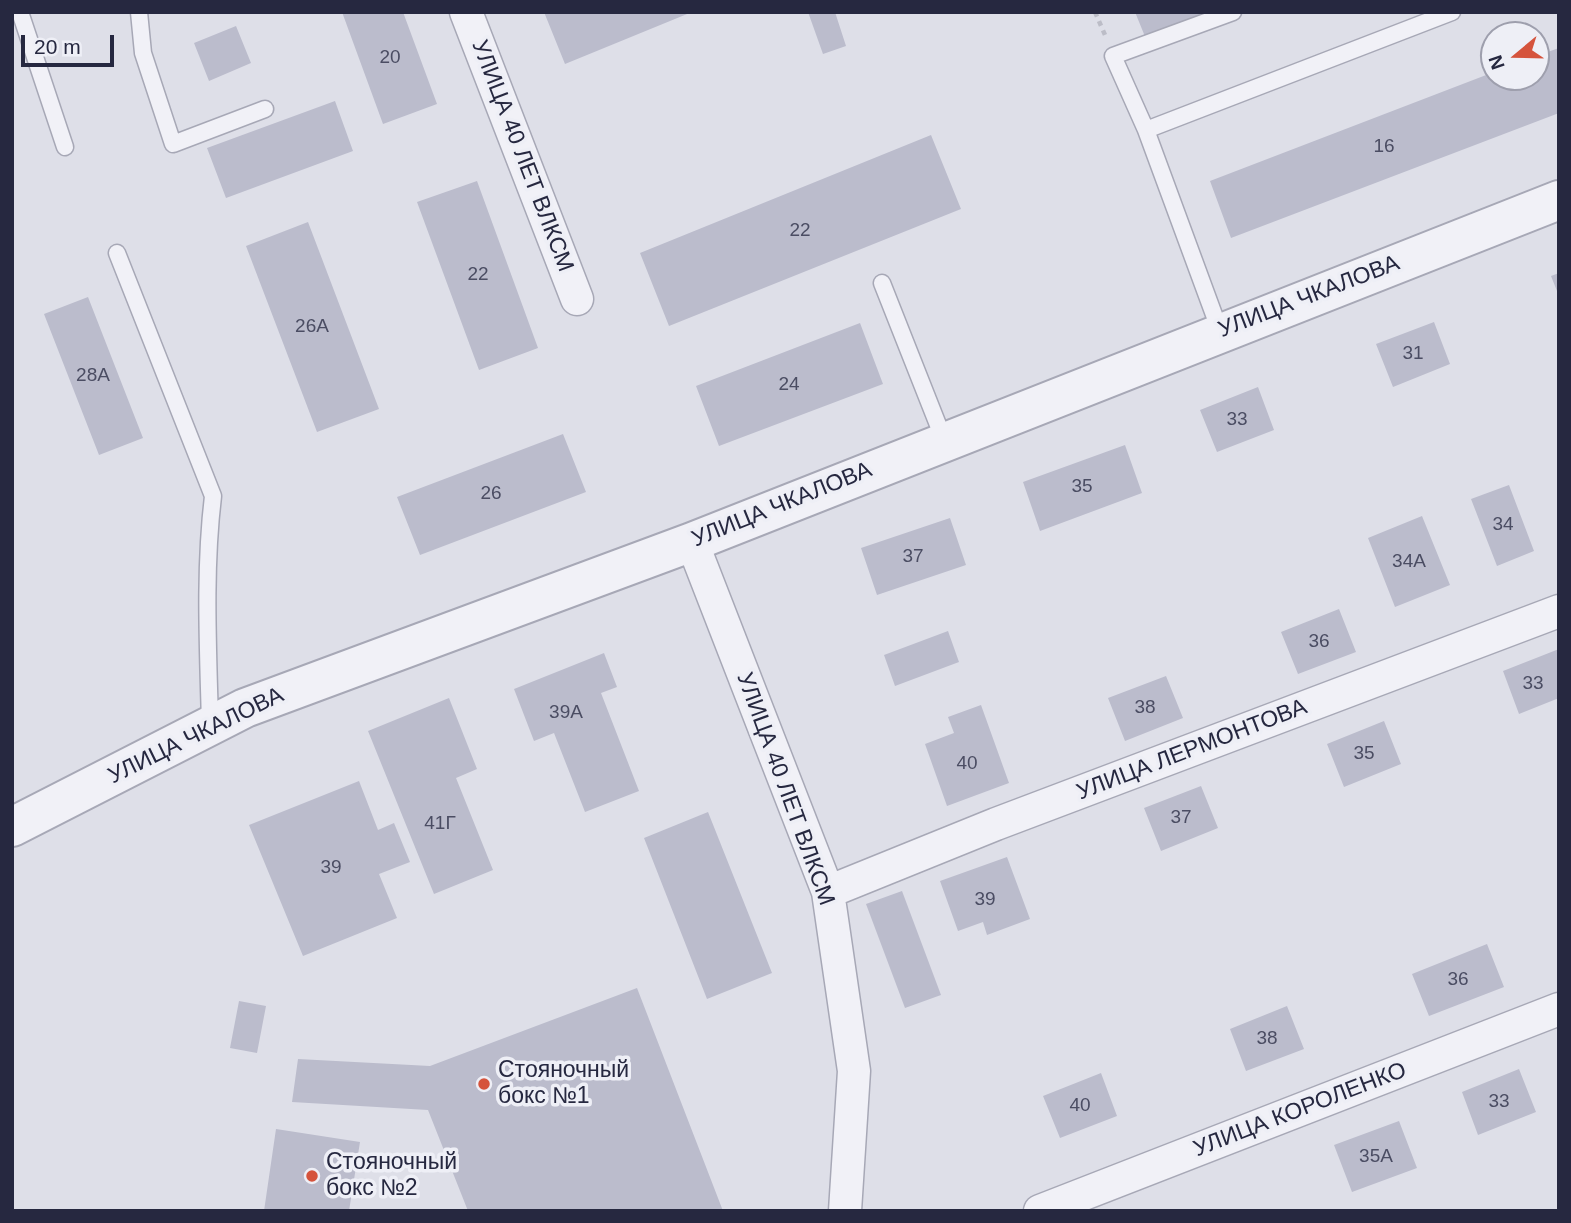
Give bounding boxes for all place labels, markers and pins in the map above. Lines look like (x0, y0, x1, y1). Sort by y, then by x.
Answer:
place label: Стояночный бокс №1 (498, 1057, 629, 1111)
marker: Стояночный бокс №1 (476, 1076, 492, 1092)
place label: Стояночный бокс №2 (326, 1149, 457, 1203)
marker: Стояночный бокс №2 (304, 1168, 320, 1184)

